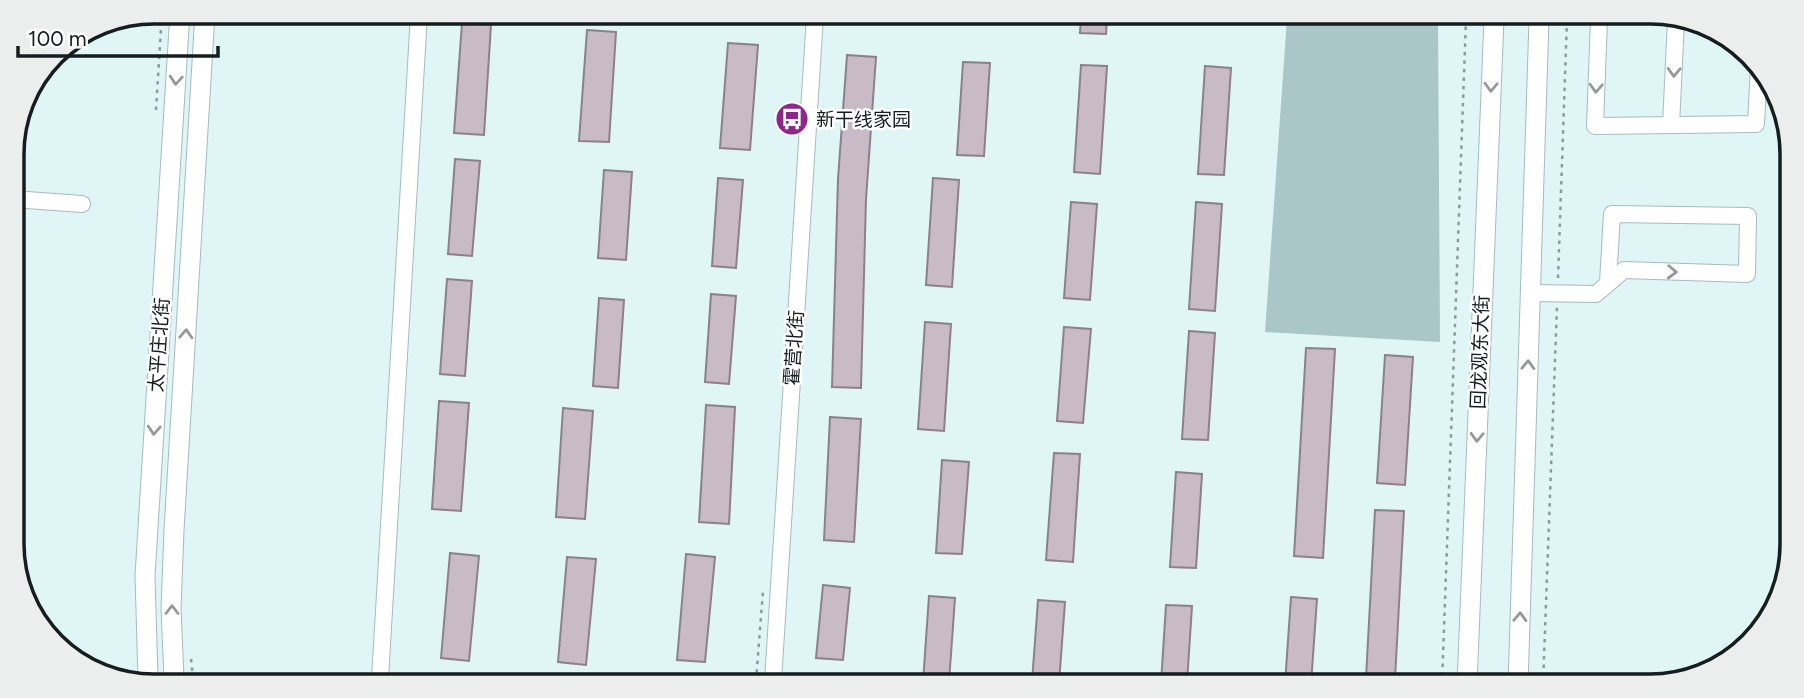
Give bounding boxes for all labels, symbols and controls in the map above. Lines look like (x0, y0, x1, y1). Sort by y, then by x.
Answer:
scale bar (18, 14, 217, 58)
text: 100 m (28, 26, 87, 51)
one-way arrow (1666, 67, 1681, 78)
one-way arrow (168, 75, 183, 86)
one-way arrow (1483, 82, 1498, 93)
one-way arrow (1589, 82, 1604, 93)
bus stop icon: 新干线家园 (773, 100, 811, 138)
place label: 新干线家园 (816, 108, 911, 131)
one-way arrow (1667, 264, 1678, 279)
street label: 回龙观东大街 (1467, 295, 1493, 409)
street label: 太平庄北街 (144, 297, 174, 393)
street label: 霍营北街 (780, 309, 808, 387)
one-way arrow (178, 328, 193, 339)
one-way arrow (1520, 359, 1536, 369)
one-way arrow (147, 425, 162, 436)
one-way arrow (1469, 432, 1484, 443)
one-way arrow (164, 604, 180, 615)
one-way arrow (1512, 611, 1528, 621)

